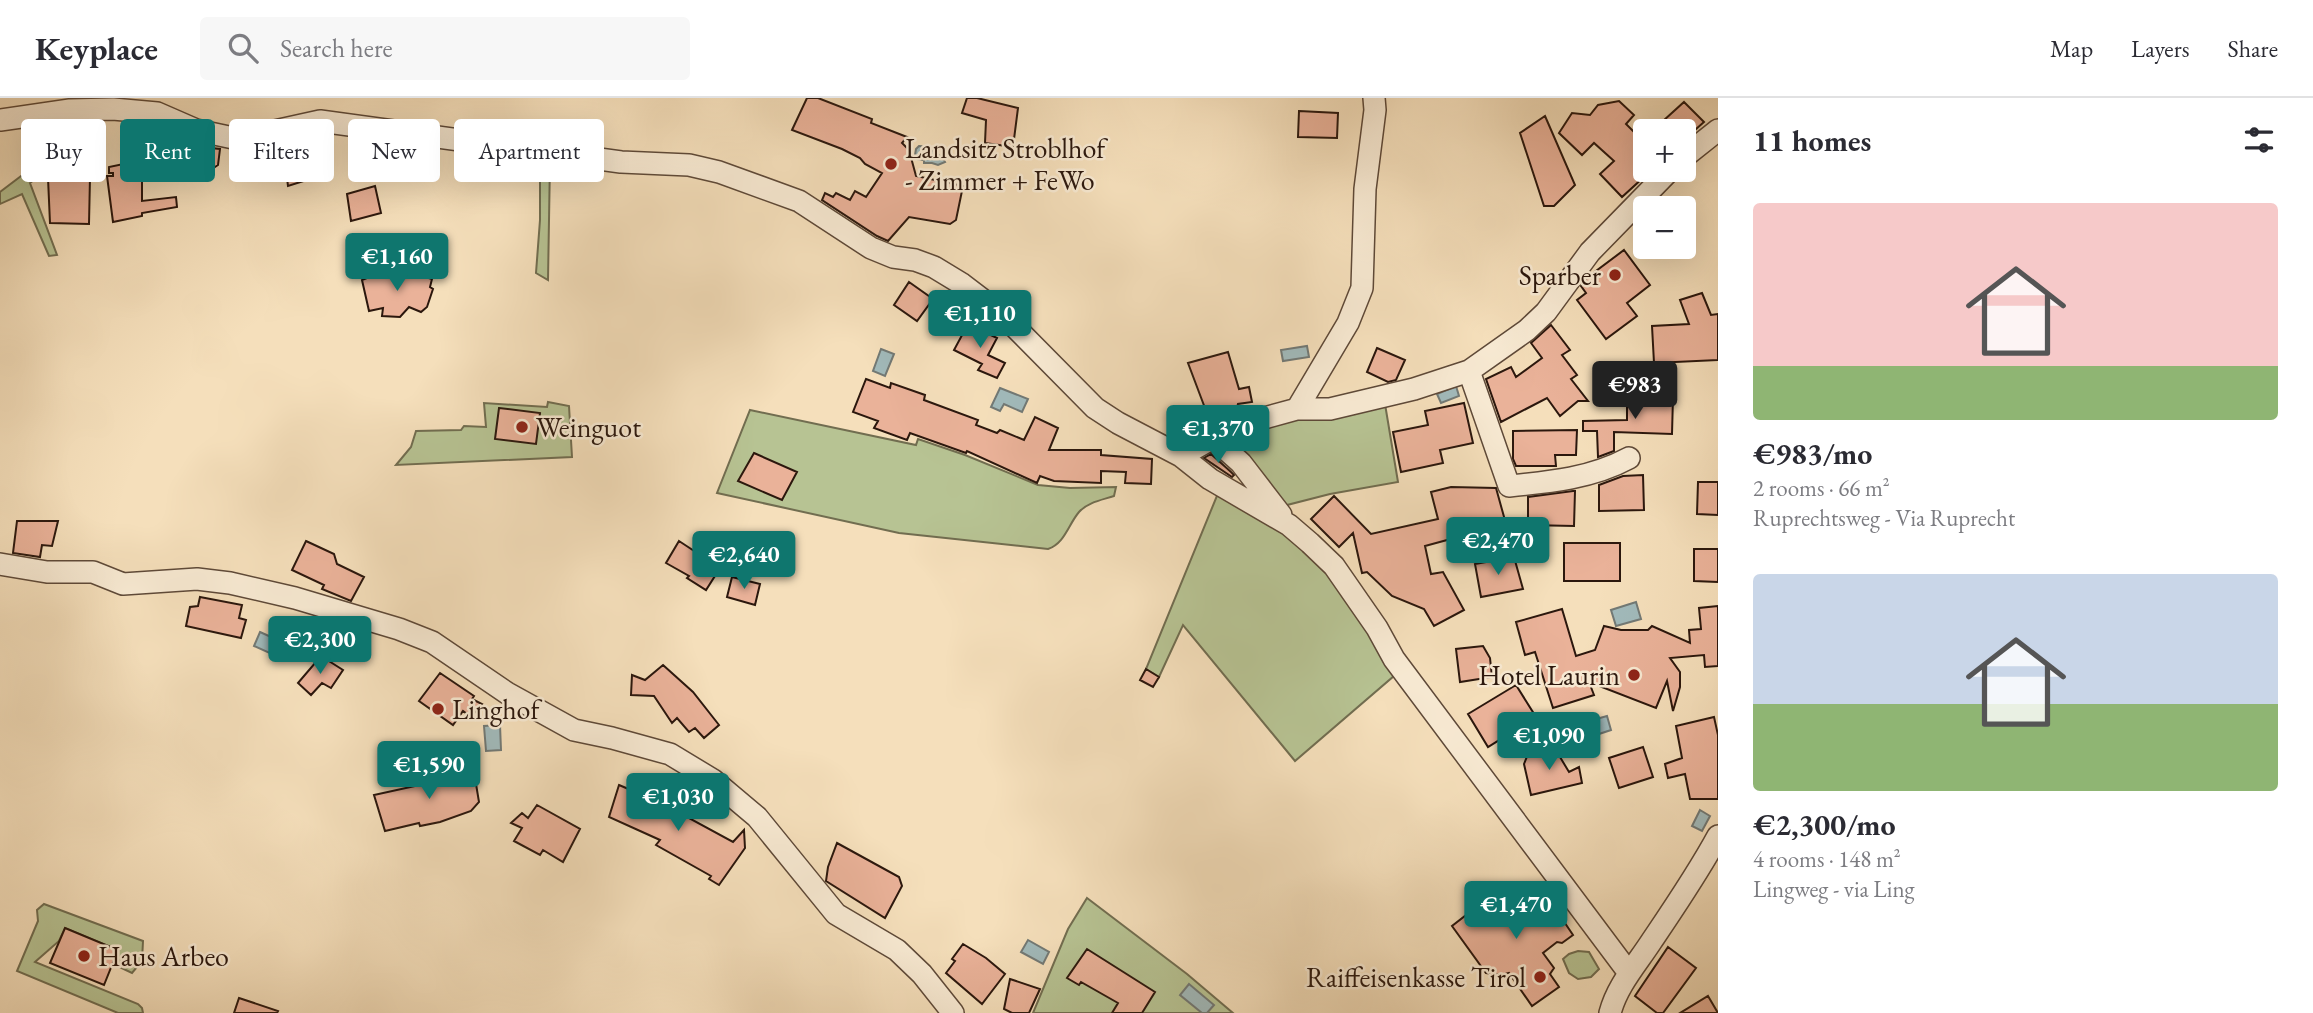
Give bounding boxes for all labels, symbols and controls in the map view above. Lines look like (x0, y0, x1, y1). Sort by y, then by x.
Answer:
search box (200, 17, 690, 80)
text: Keyplace (35, 27, 158, 70)
icon: search (224, 29, 262, 67)
text: Search here (280, 31, 393, 65)
text: Map (2050, 33, 2093, 64)
text: Layers (2131, 33, 2190, 64)
text: Share (2228, 33, 2278, 64)
chip: Buy (21, 119, 106, 182)
chip: Rent (120, 119, 215, 182)
chip: Filters (229, 119, 334, 182)
chip: New (348, 119, 440, 182)
chip: Apartment (454, 119, 604, 182)
map controls (1633, 119, 1696, 259)
button: + (1633, 119, 1696, 182)
text: 11 homes (1753, 121, 1871, 160)
icon: filters (2240, 121, 2278, 159)
place label: Landsitz Stroblhof - Zimmer + FeWo (905, 130, 1108, 198)
marker: Landsitz Stroblhof - Zimmer + FeWo (883, 156, 899, 172)
button: − (1633, 196, 1696, 259)
pin: €1,160 (340, 234, 454, 293)
text: €1,160 (361, 241, 433, 271)
icon: home (1953, 248, 2079, 374)
place label: Sparber (1519, 257, 1602, 293)
marker: Sparber (1607, 267, 1623, 283)
pin: €1,110 (923, 290, 1037, 350)
text: €1,110 (944, 298, 1016, 328)
pin: €983 (1594, 362, 1676, 421)
text: €983 (1608, 369, 1662, 399)
pin: €1,370 (1161, 406, 1275, 465)
place label: Weinguot (536, 409, 641, 445)
text: €1,370 (1182, 413, 1254, 443)
marker: Weinguot (514, 419, 530, 435)
text: €983/mo (1753, 434, 1872, 473)
text: 2 rooms · 66 m² (1753, 473, 1890, 503)
text: Ruprechtsweg - Via Ruprecht (1753, 503, 2015, 533)
pin: €2,470 (1441, 518, 1555, 577)
text: €2,470 (1462, 525, 1534, 555)
pin: €2,640 (687, 532, 801, 591)
text: €2,640 (708, 539, 780, 569)
pin: €2,300 (263, 616, 377, 676)
icon: home (1953, 619, 2079, 745)
text: €2,300 (284, 624, 356, 654)
place label: Hotel Laurin (1478, 657, 1620, 693)
marker: Hotel Laurin (1626, 667, 1642, 683)
place label: Linghof (452, 691, 542, 727)
marker: Linghof (430, 701, 446, 717)
pin: €1,090 (1492, 712, 1606, 772)
text: €1,090 (1513, 720, 1585, 750)
pin: €1,590 (372, 742, 486, 801)
text: €1,590 (393, 749, 465, 779)
pin: €1,030 (621, 774, 735, 833)
text: €1,030 (642, 781, 714, 811)
text: €2,300/mo (1753, 805, 1896, 844)
text: 4 rooms · 148 m² (1753, 844, 1901, 874)
text: Lingweg - via Ling (1753, 874, 1915, 904)
pin: €1,470 (1459, 882, 1573, 941)
text: €1,470 (1480, 889, 1552, 919)
place label: Haus Arbeo (98, 938, 229, 974)
marker: Haus Arbeo (76, 948, 92, 964)
place label: Raiffeisenkasse Tirol (1306, 959, 1526, 995)
marker: Raiffeisenkasse Tirol (1532, 969, 1548, 985)

